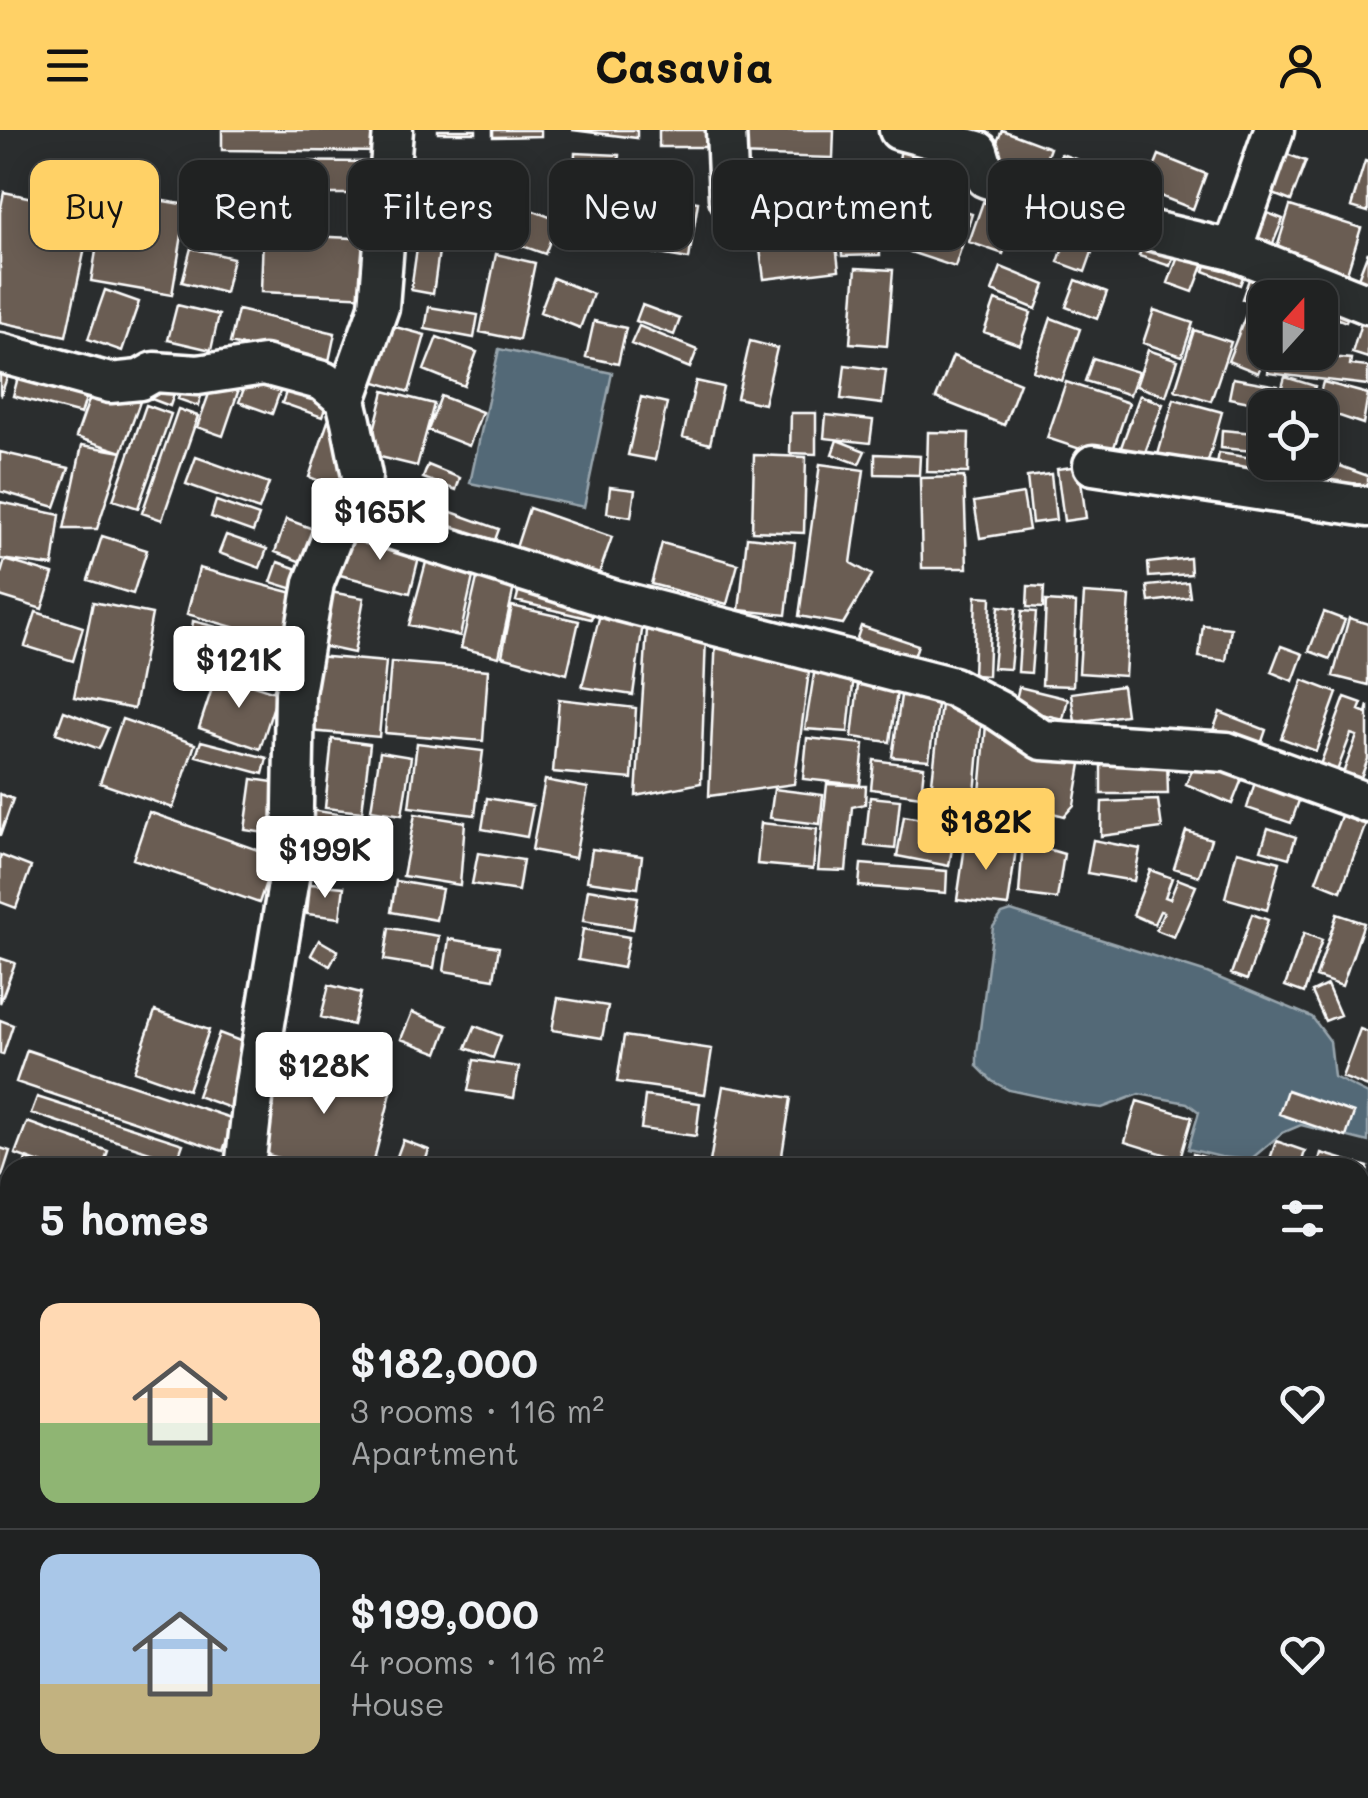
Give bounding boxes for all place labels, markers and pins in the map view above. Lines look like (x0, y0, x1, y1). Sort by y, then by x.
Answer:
pin: $165K (310, 478, 450, 563)
pin: $121K (169, 626, 309, 711)
pin: $182K (916, 788, 1056, 873)
pin: $199K (255, 816, 395, 901)
pin: $128K (254, 1032, 394, 1117)

